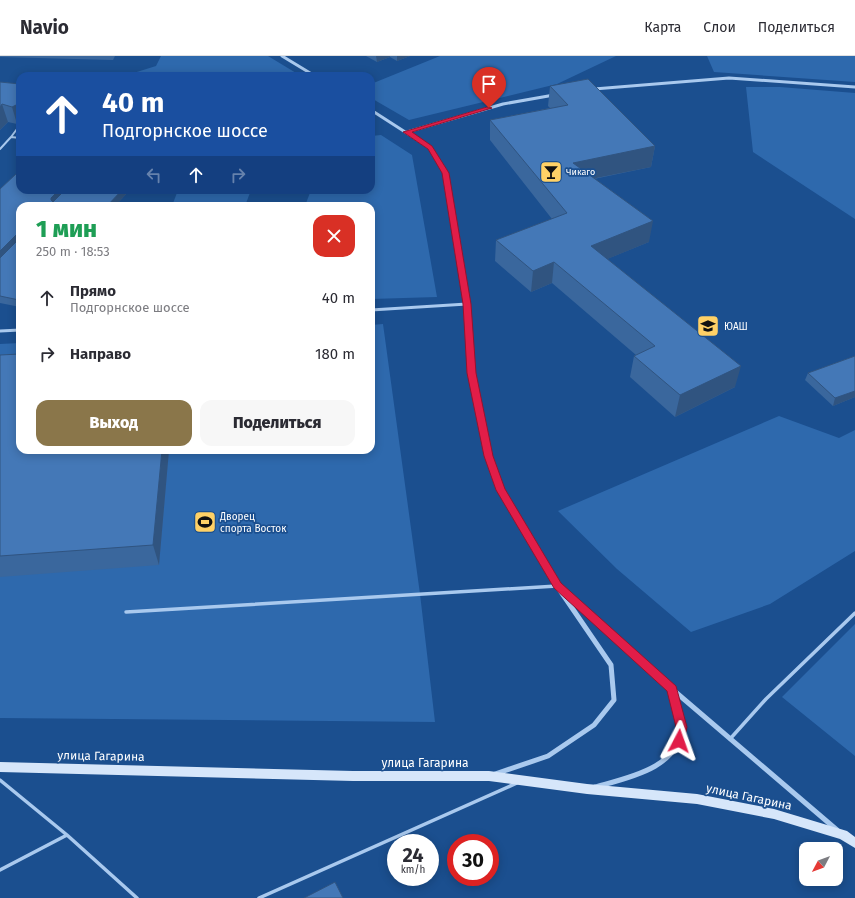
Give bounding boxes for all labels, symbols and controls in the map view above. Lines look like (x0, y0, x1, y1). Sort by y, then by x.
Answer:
text: Navio (20, 16, 69, 39)
text: Карта (644, 19, 681, 36)
text: Слои (703, 19, 736, 36)
text: Поделиться (758, 19, 835, 36)
pin (472, 67, 506, 108)
icon: arrive (478, 73, 500, 95)
text: 40 m (102, 86, 165, 119)
icon: ahead (36, 88, 88, 140)
text: Подгорнское шоссе (102, 120, 268, 142)
bar icon: Чикаго (538, 159, 564, 185)
icon: left (143, 164, 165, 186)
icon: ahead (185, 164, 207, 186)
icon: right (227, 164, 249, 186)
place label: Чикаго (566, 167, 595, 177)
text: 1 мин (36, 215, 97, 243)
button: close (313, 215, 355, 257)
text: 250 m · 18:53 (36, 244, 110, 259)
text: Прямо (70, 282, 116, 300)
icon: ahead (36, 287, 58, 309)
text: 40 m (322, 289, 355, 307)
text: Подгорнское шоссе (70, 300, 190, 315)
school or university icon: ЮАШ (695, 313, 721, 339)
place label: ЮАШ (724, 321, 748, 333)
icon: right (36, 343, 58, 365)
text: Направо (70, 345, 131, 363)
text: 180 m (315, 345, 355, 363)
button: Выход (36, 400, 192, 446)
button: Поделиться (200, 400, 355, 446)
sports icon: Дворец спорта Восток (192, 509, 218, 535)
place label: Дворец спорта Восток (219, 511, 287, 535)
position arrow (658, 720, 700, 762)
street label: улица Гагарина (57, 748, 145, 764)
street label: улица Гагарина (381, 756, 469, 770)
street label: улица Гагарина (705, 781, 793, 813)
speed limit sign: 30 (447, 834, 499, 886)
north arrow (799, 842, 843, 886)
map controls (799, 842, 843, 886)
text: 24 (402, 843, 424, 867)
text: km/h (401, 864, 425, 876)

